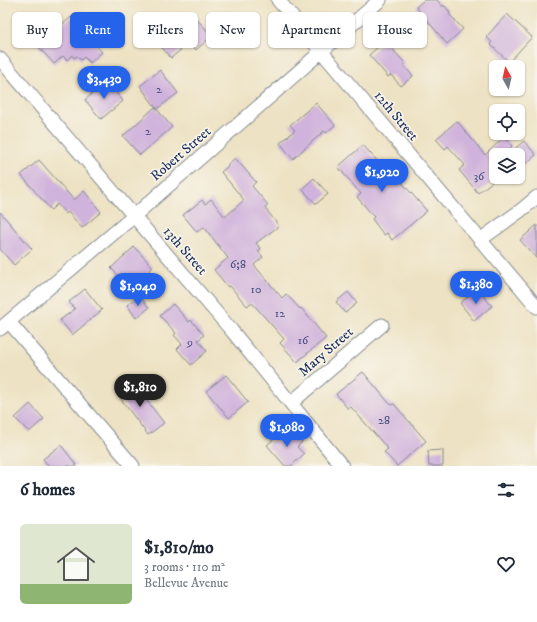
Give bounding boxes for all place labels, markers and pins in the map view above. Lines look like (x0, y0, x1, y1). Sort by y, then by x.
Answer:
pin: $3,430 (71, 66, 137, 100)
pin: $1,920 (349, 159, 415, 193)
pin: $1,380 (443, 271, 509, 305)
pin: $1,040 (105, 273, 171, 307)
pin: $1,810 (107, 374, 173, 408)
pin: $1,980 (254, 414, 320, 448)

